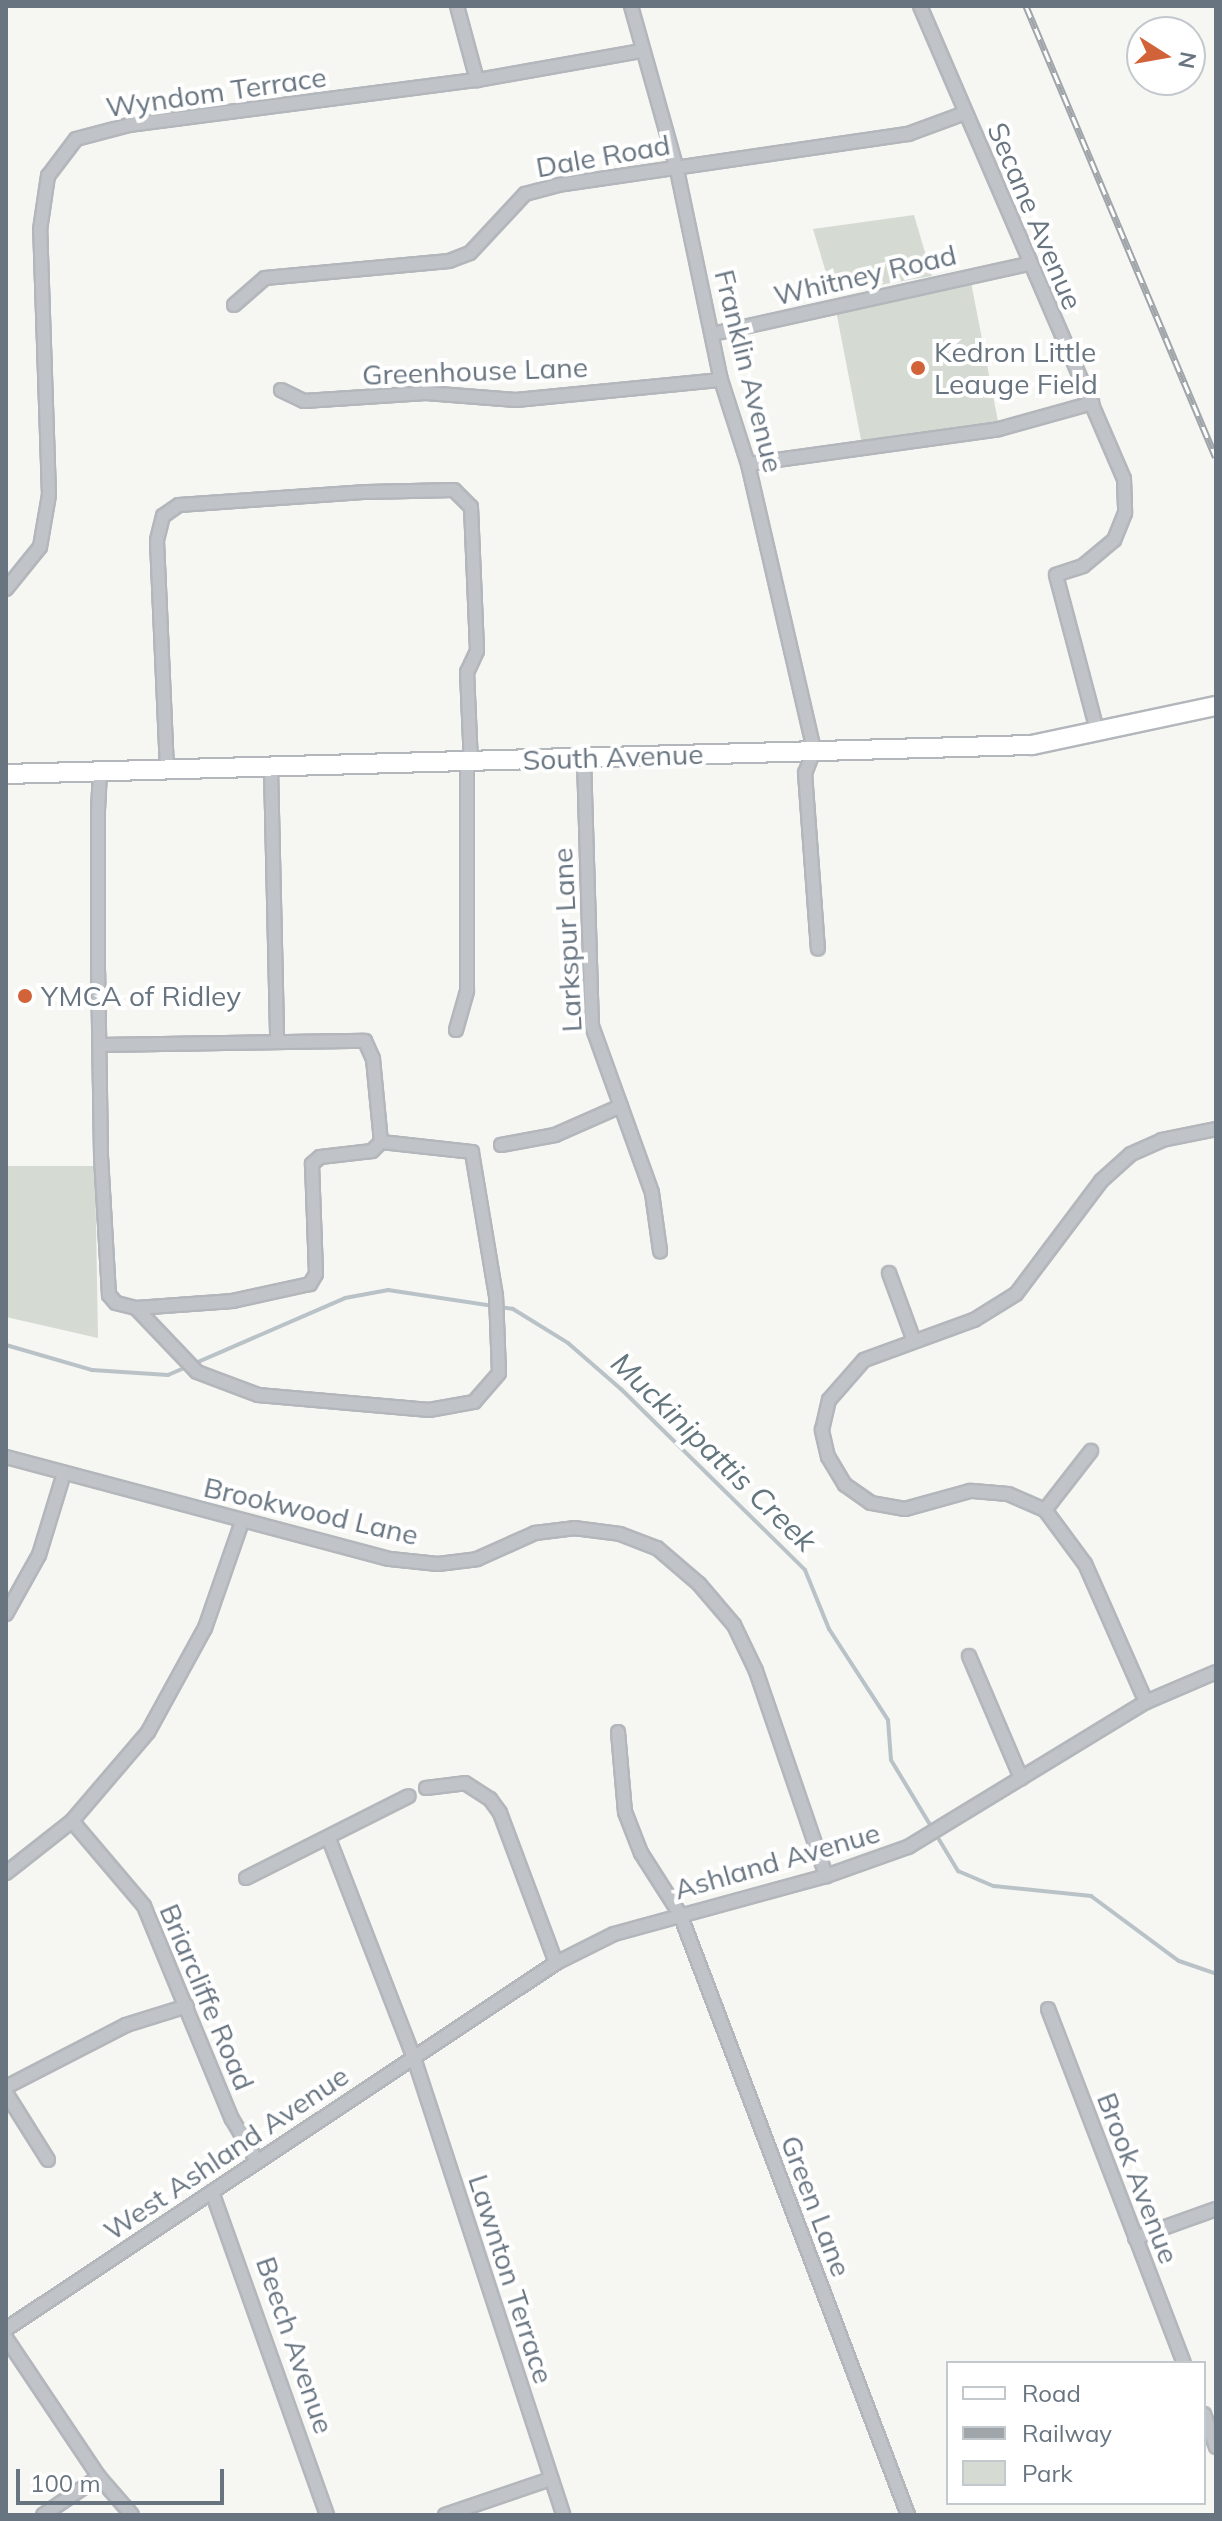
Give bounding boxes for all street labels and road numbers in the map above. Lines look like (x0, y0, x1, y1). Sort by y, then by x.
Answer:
street label: Wyndom Terrace (104, 60, 328, 124)
street label: Secane Avenue (981, 118, 1089, 314)
street label: Dale Road (533, 128, 673, 184)
street label: Whitney Road (770, 238, 960, 312)
street label: Franklin Avenue (708, 266, 790, 476)
street label: Greenhouse Lane (361, 350, 589, 392)
street label: South Avenue (522, 737, 704, 777)
street label: Larkspur Lane (545, 847, 589, 1033)
street label: Brookwood Lane (201, 1470, 421, 1552)
street label: Ashland Avenue (670, 1816, 884, 1906)
street label: Briarcliffe Road (153, 1899, 261, 2095)
street label: West Ashland Avenue (97, 2059, 355, 2247)
street label: Brook Avenue (1090, 2088, 1186, 2268)
street label: Green Lane (774, 2131, 858, 2281)
street label: Lawnton Terrace (461, 2170, 561, 2388)
street label: Beech Avenue (249, 2252, 341, 2438)

